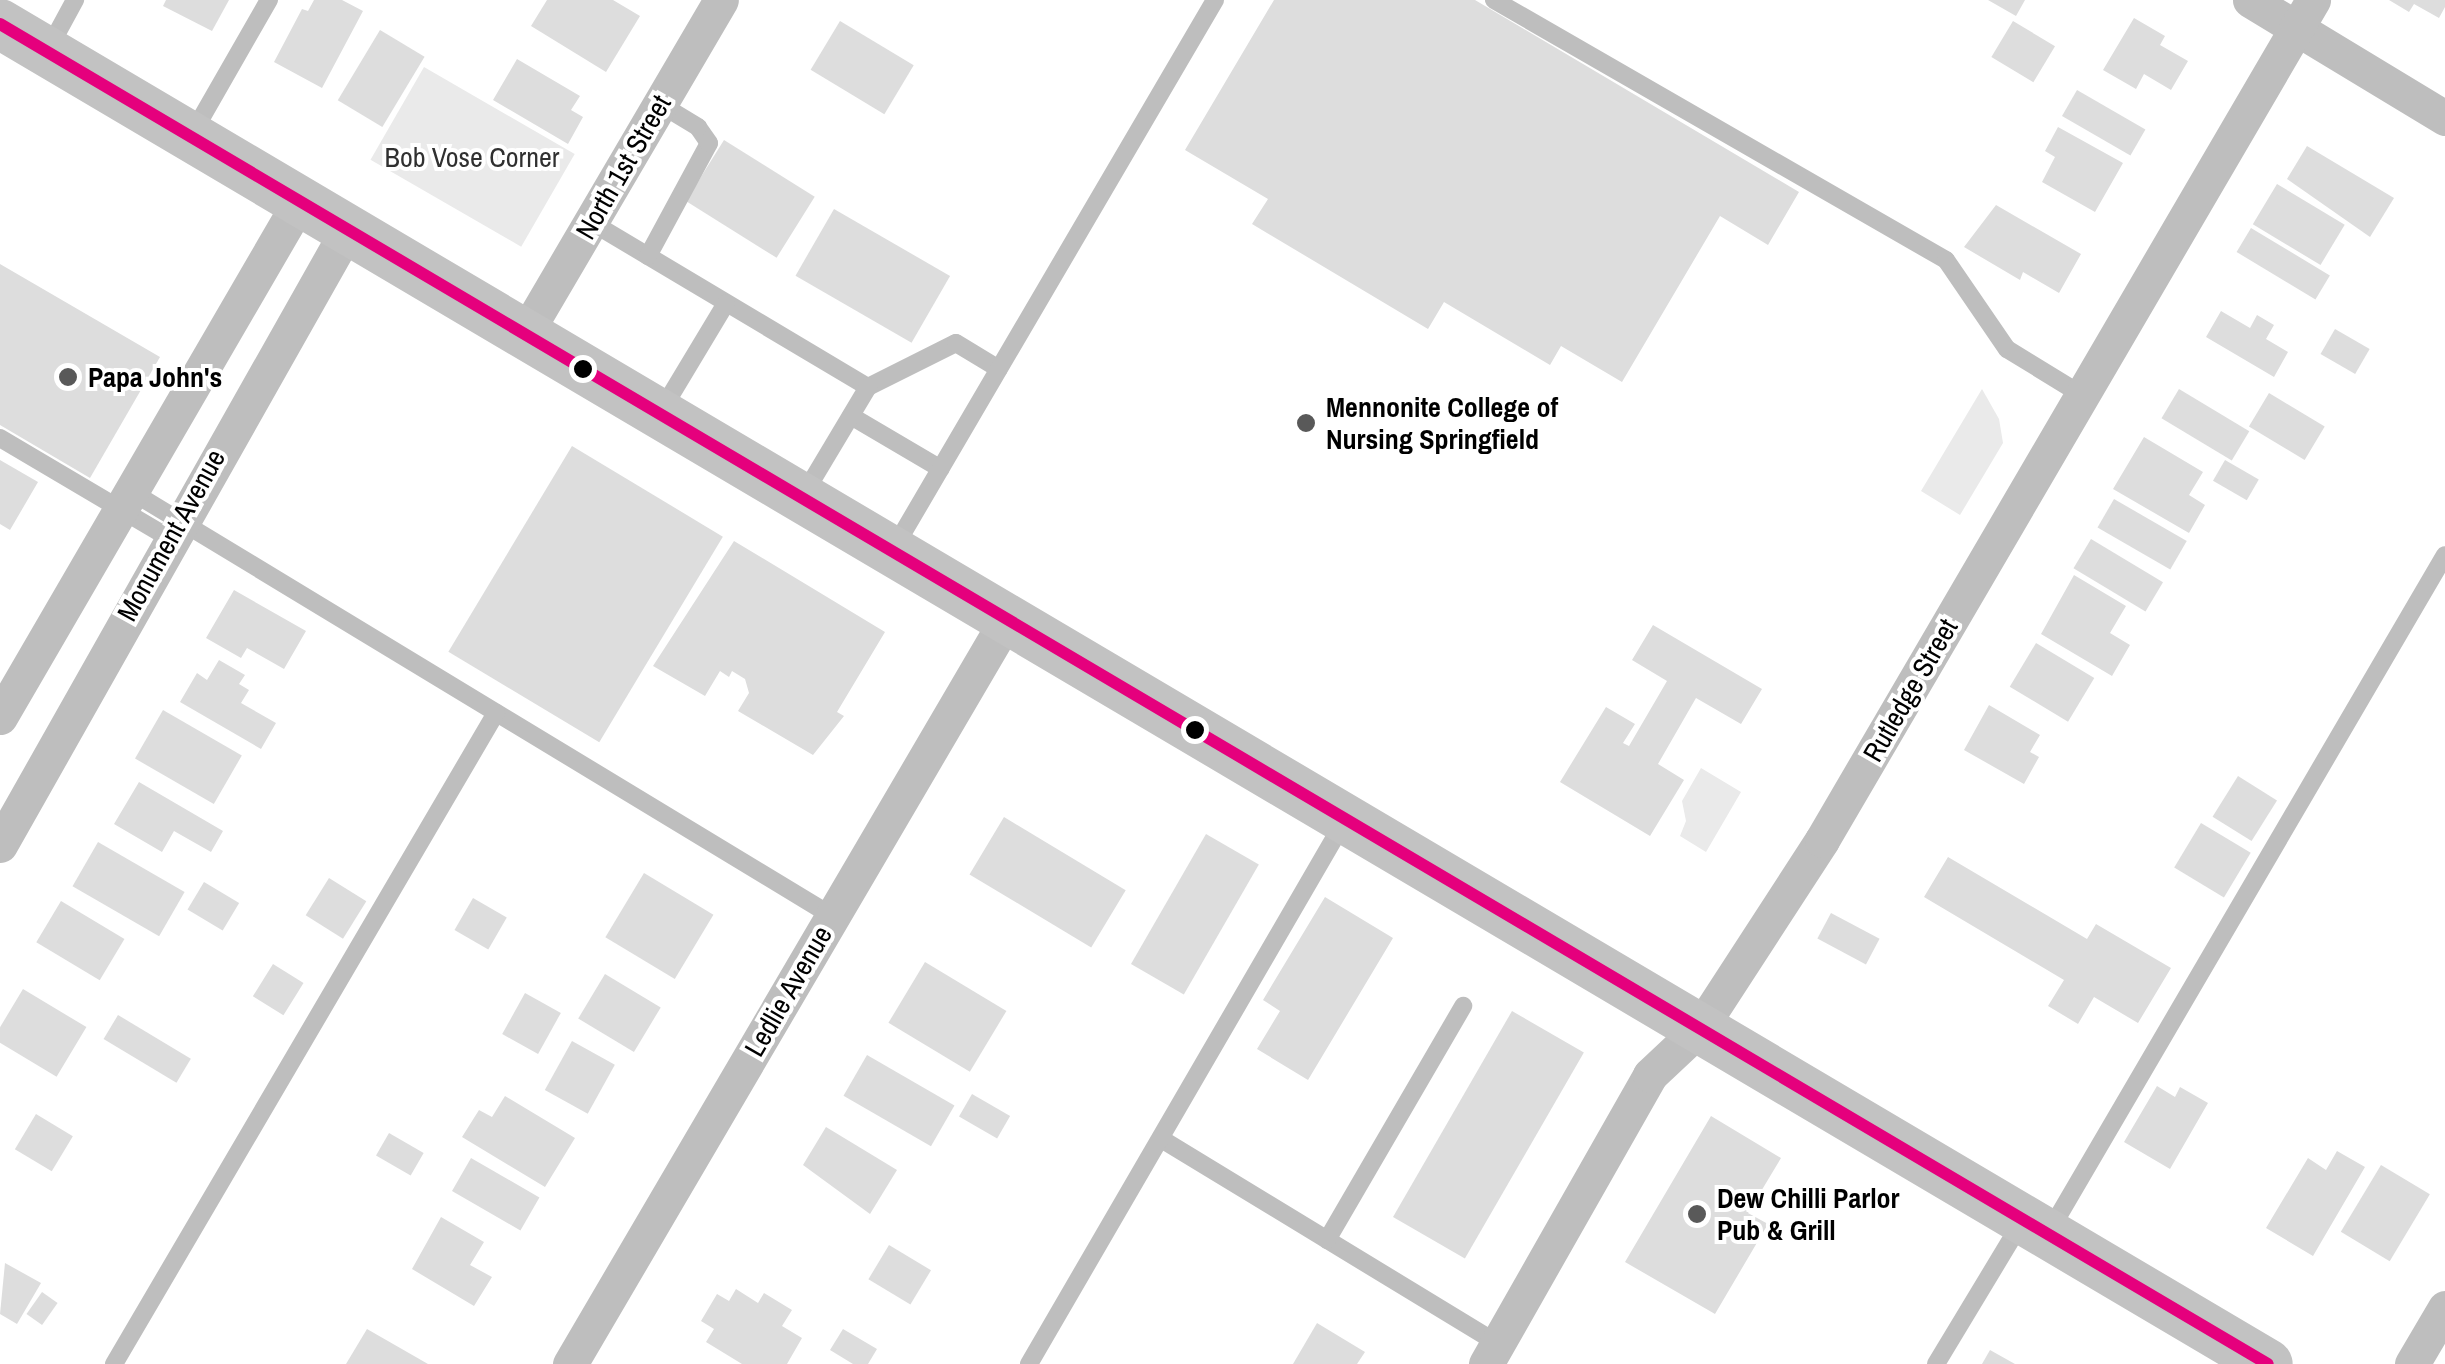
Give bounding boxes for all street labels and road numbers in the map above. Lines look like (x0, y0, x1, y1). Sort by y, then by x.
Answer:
street label: North 1st Street (568, 89, 678, 245)
street label: Monument Avenue (110, 443, 232, 627)
street label: Rutledge Street (1856, 613, 1964, 767)
street label: Ledlie Avenue (737, 919, 839, 1063)

